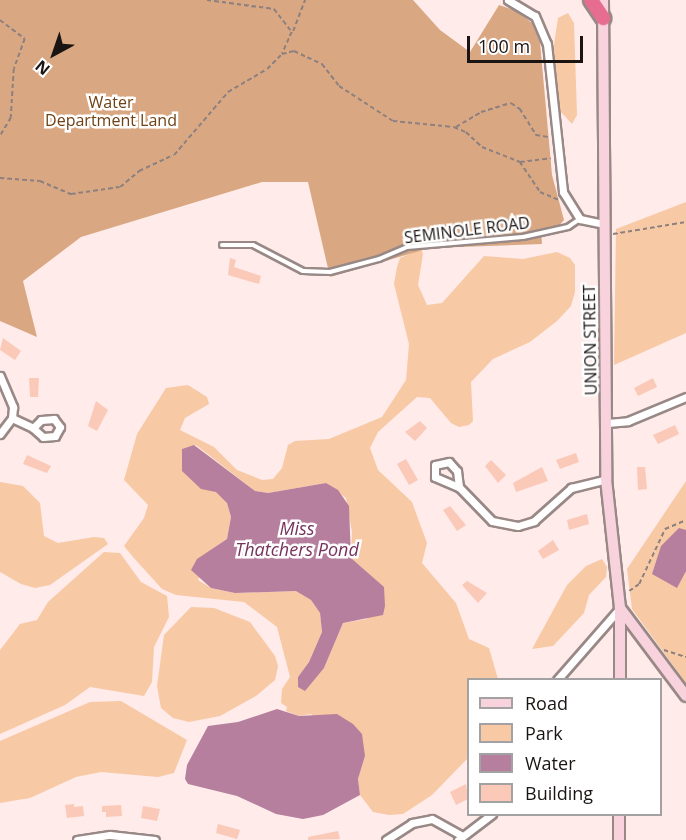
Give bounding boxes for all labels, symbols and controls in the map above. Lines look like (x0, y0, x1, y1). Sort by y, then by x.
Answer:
north arrow (24, 24, 84, 84)
scale bar (470, 24, 586, 62)
text: 100 m (478, 34, 530, 58)
text: N (30, 55, 54, 80)
park label: Water Department Land (45, 92, 177, 130)
street label: SEMINOLE ROAD (403, 213, 531, 247)
street label: UNION STREET (579, 284, 601, 396)
water label: Miss Thatchers Pond (235, 518, 359, 560)
legend (467, 678, 662, 816)
text: Road (525, 691, 568, 715)
text: Park (525, 721, 563, 745)
text: Water (525, 751, 576, 775)
text: Building (525, 781, 593, 805)

